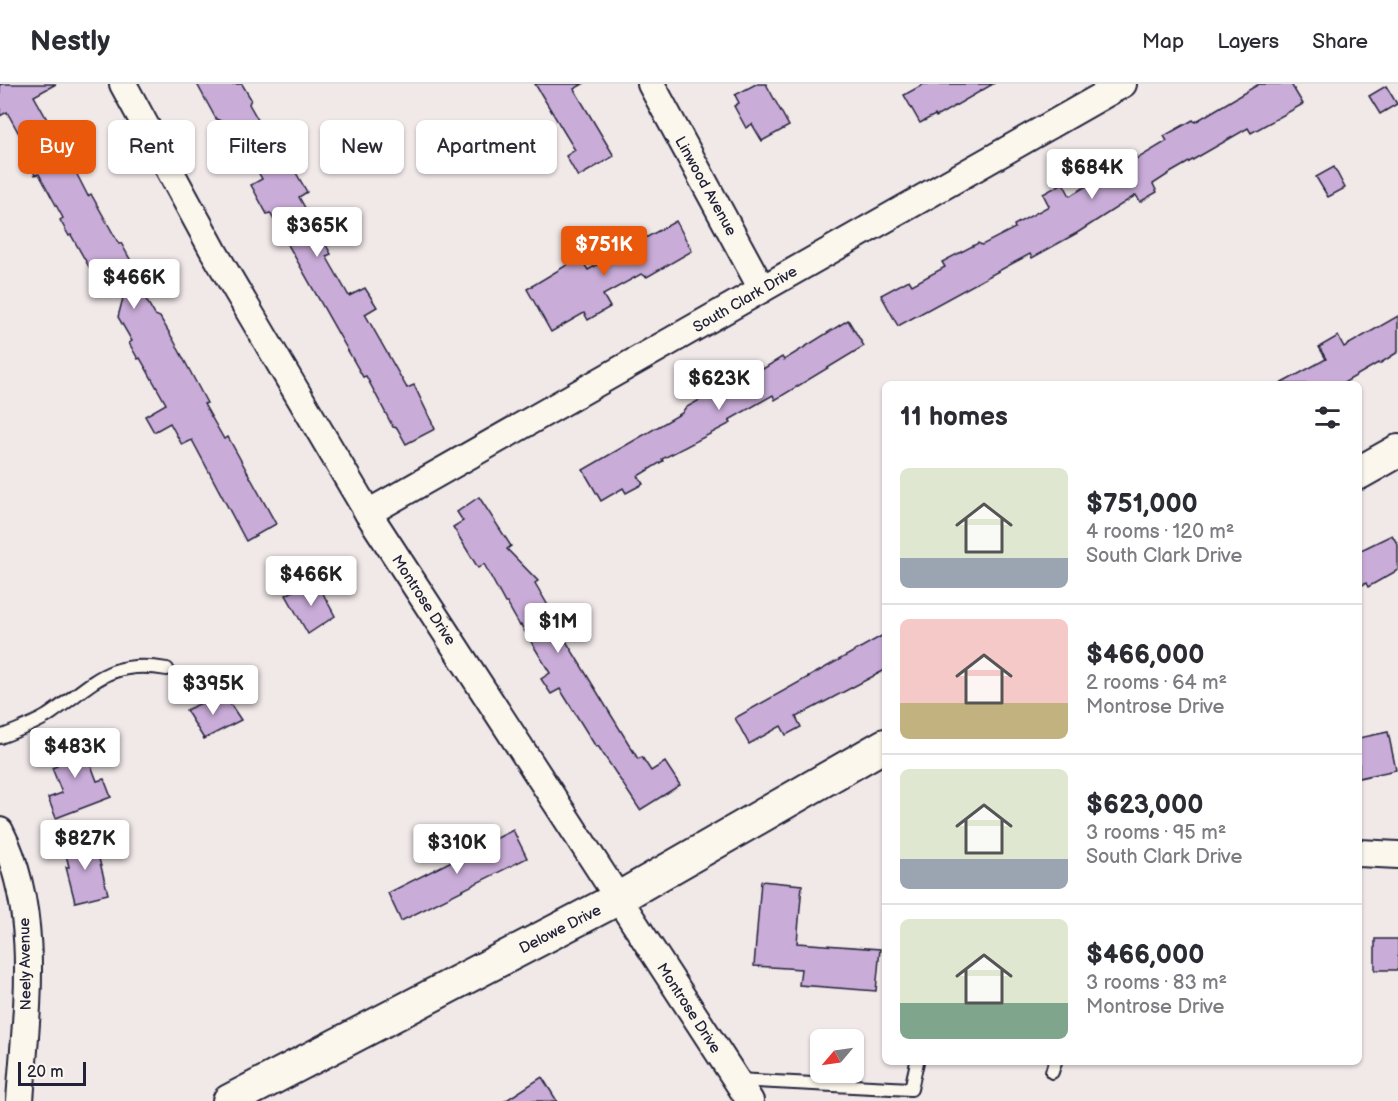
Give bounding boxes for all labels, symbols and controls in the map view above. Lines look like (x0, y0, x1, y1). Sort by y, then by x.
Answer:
text: Nestly (30, 25, 110, 58)
text: Map (1142, 29, 1184, 54)
text: Layers (1217, 29, 1279, 54)
text: Share (1312, 29, 1368, 54)
chip: Buy (18, 120, 96, 174)
chip: Rent (108, 120, 195, 174)
chip: Filters (207, 120, 308, 174)
chip: New (320, 120, 404, 174)
chip: Apartment (416, 120, 557, 174)
street label: Linwood Avenue (670, 133, 741, 239)
pin: $684K (1050, 149, 1134, 200)
text: $684K (1061, 156, 1123, 180)
pin: $365K (275, 207, 359, 258)
text: $365K (286, 214, 348, 238)
pin: $751K (562, 226, 646, 277)
text: $751K (575, 233, 633, 257)
pin: $466K (92, 259, 176, 310)
street label: South Clark Drive (690, 262, 801, 337)
text: $466K (103, 266, 165, 290)
pin: $623K (677, 360, 761, 411)
text: $623K (688, 367, 750, 391)
icon: filters (1311, 401, 1344, 434)
text: 11 homes (900, 402, 1008, 433)
text: $751,000 (1086, 489, 1198, 520)
icon: home (948, 492, 1020, 564)
text: 4 rooms · 120 m² (1086, 520, 1235, 544)
text: South Clark Drive (1086, 544, 1242, 568)
street label: Montrose Drive (387, 552, 460, 649)
pin: $466K (269, 556, 353, 607)
text: $466K (280, 563, 342, 587)
pin: $1M (529, 603, 587, 654)
text: $1M (539, 610, 577, 634)
text: $466,000 (1086, 640, 1204, 671)
icon: home (948, 643, 1020, 715)
pin: $395K (171, 665, 255, 716)
text: 2 rooms · 64 m² (1086, 671, 1227, 695)
text: $395K (182, 672, 244, 696)
text: Montrose Drive (1086, 695, 1224, 719)
pin: $483K (33, 728, 117, 779)
text: $483K (44, 735, 106, 759)
text: $623,000 (1086, 790, 1203, 821)
icon: home (948, 793, 1020, 865)
pin: $827K (43, 820, 127, 871)
text: 3 rooms · 95 m² (1086, 821, 1226, 845)
pin: $310K (415, 824, 499, 875)
text: $827K (54, 827, 116, 851)
text: $310K (427, 831, 487, 855)
text: South Clark Drive (1086, 845, 1242, 869)
street label: Delowe Drive (516, 901, 604, 958)
street label: Neely Avenue (15, 917, 36, 1010)
text: $466,000 (1086, 940, 1204, 971)
icon: home (948, 943, 1020, 1015)
street label: Montrose Drive (652, 960, 725, 1057)
text: 3 rooms · 83 m² (1086, 971, 1227, 995)
text: Montrose Drive (1086, 995, 1224, 1019)
north arrow (810, 1029, 864, 1083)
map controls (810, 1029, 864, 1083)
scale bar (18, 1059, 86, 1086)
text: 20 m (27, 1063, 63, 1082)

